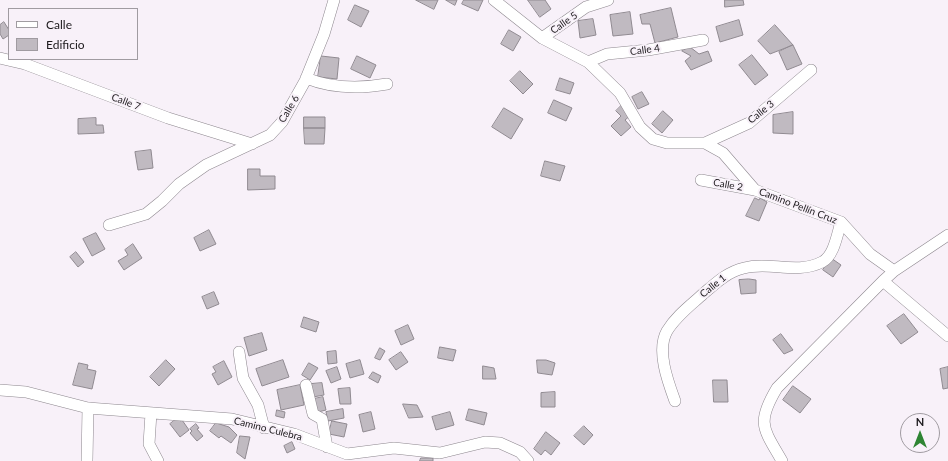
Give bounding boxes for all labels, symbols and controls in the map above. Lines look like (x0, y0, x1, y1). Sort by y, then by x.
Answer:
legend (8, 8, 138, 60)
street label: Calle 5 (548, 9, 580, 37)
text: Calle (46, 17, 72, 32)
text: Edificio (46, 37, 85, 52)
street label: Calle 4 (629, 42, 661, 58)
street label: Calle 7 (110, 91, 142, 113)
street label: Calle 6 (276, 93, 302, 125)
street label: Calle 3 (746, 98, 776, 126)
street label: Calle 2 (712, 176, 744, 194)
street label: Camino Pellín Cruz (757, 186, 839, 226)
street label: Calle 1 (698, 272, 728, 300)
north arrow (900, 413, 940, 453)
street label: Camino Culebra (233, 415, 303, 443)
text: N (916, 415, 924, 428)

